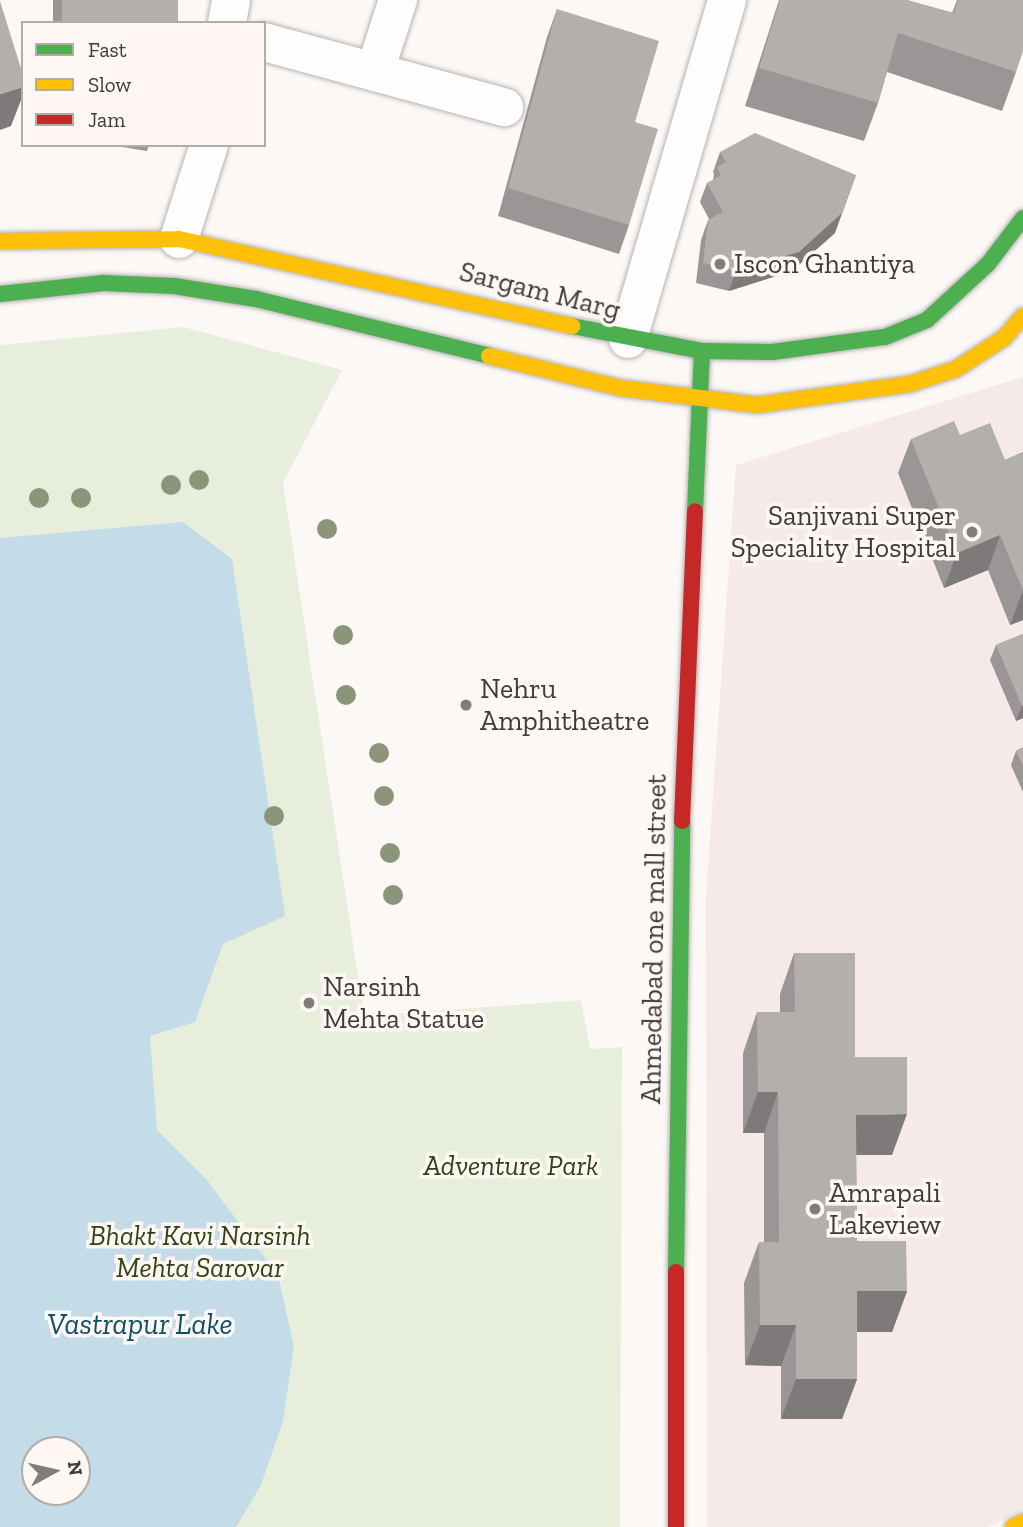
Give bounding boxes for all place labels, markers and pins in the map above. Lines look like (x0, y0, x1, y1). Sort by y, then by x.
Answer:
place label: Iscon Ghantiya (734, 247, 915, 281)
marker: Iscon Ghantiya (712, 256, 728, 272)
place label: Sanjivani Super Speciality Hospital (730, 499, 956, 565)
marker: Sanjivani Super Speciality Hospital (962, 522, 982, 542)
place label: Nehru Amphitheatre (480, 672, 649, 738)
marker: Nehru Amphitheatre (458, 697, 474, 713)
place label: Narsinh Mehta Statue (323, 970, 484, 1036)
marker: Narsinh Mehta Statue (301, 995, 317, 1011)
place label: Amrapali Lakeview (829, 1176, 941, 1242)
marker: Amrapali Lakeview (807, 1201, 823, 1217)

